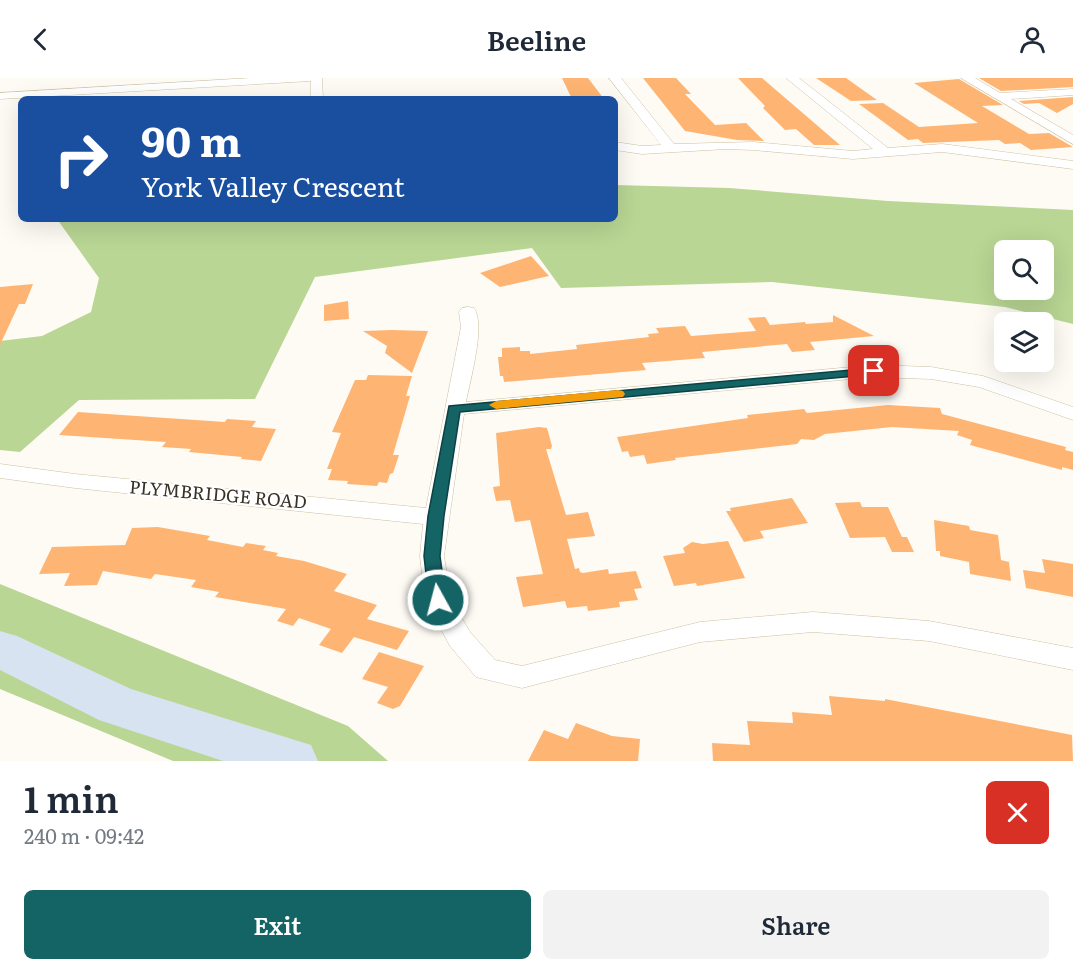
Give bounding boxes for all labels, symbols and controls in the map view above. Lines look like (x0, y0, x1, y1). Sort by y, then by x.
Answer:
text: Beeline (487, 19, 586, 59)
icon: back (24, 23, 57, 56)
icon: person (1016, 23, 1049, 56)
text: 90 m (141, 108, 241, 170)
icon: right (42, 120, 120, 198)
text: York Valley Crescent (141, 165, 405, 205)
map controls (994, 240, 1054, 372)
button: search (994, 240, 1054, 300)
button: layers (994, 312, 1054, 372)
pin (848, 345, 899, 396)
icon: arrive (857, 354, 890, 387)
street label: PLYMBRIDGE ROAD (128, 472, 308, 515)
position arrow (406, 568, 470, 632)
text: 1 min (24, 771, 119, 824)
button: close (986, 781, 1049, 844)
text: 240 m · 09:42 (24, 820, 144, 850)
button: Exit (24, 890, 531, 959)
button: Share (543, 890, 1049, 959)

